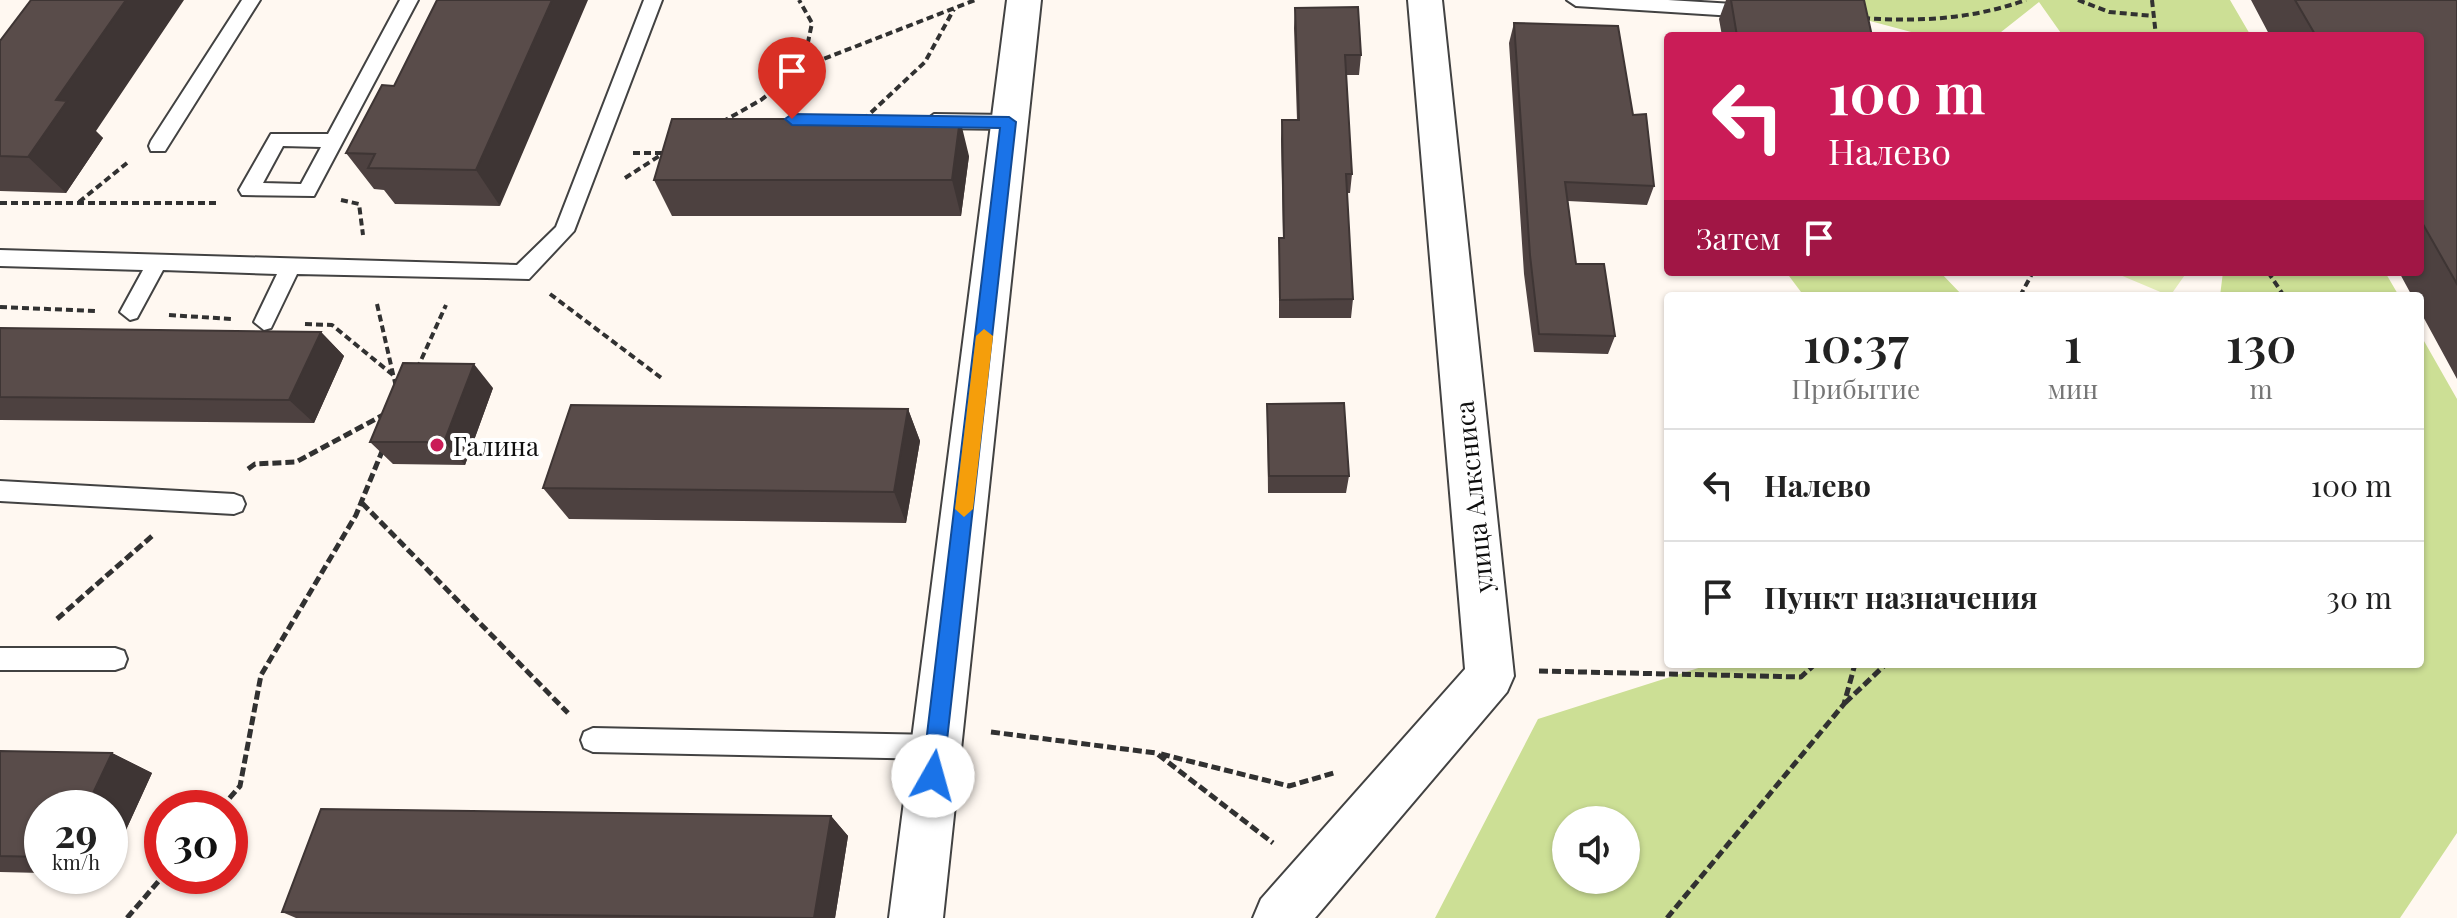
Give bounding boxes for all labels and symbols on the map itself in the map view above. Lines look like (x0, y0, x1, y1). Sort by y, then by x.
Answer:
pin (758, 37, 826, 119)
street label: улица Алксниса (1446, 399, 1501, 596)
place label: Галина (453, 428, 539, 463)
marker: Галина (428, 436, 446, 454)
position arrow (891, 734, 975, 818)
speed limit sign: 30 (144, 790, 248, 894)

